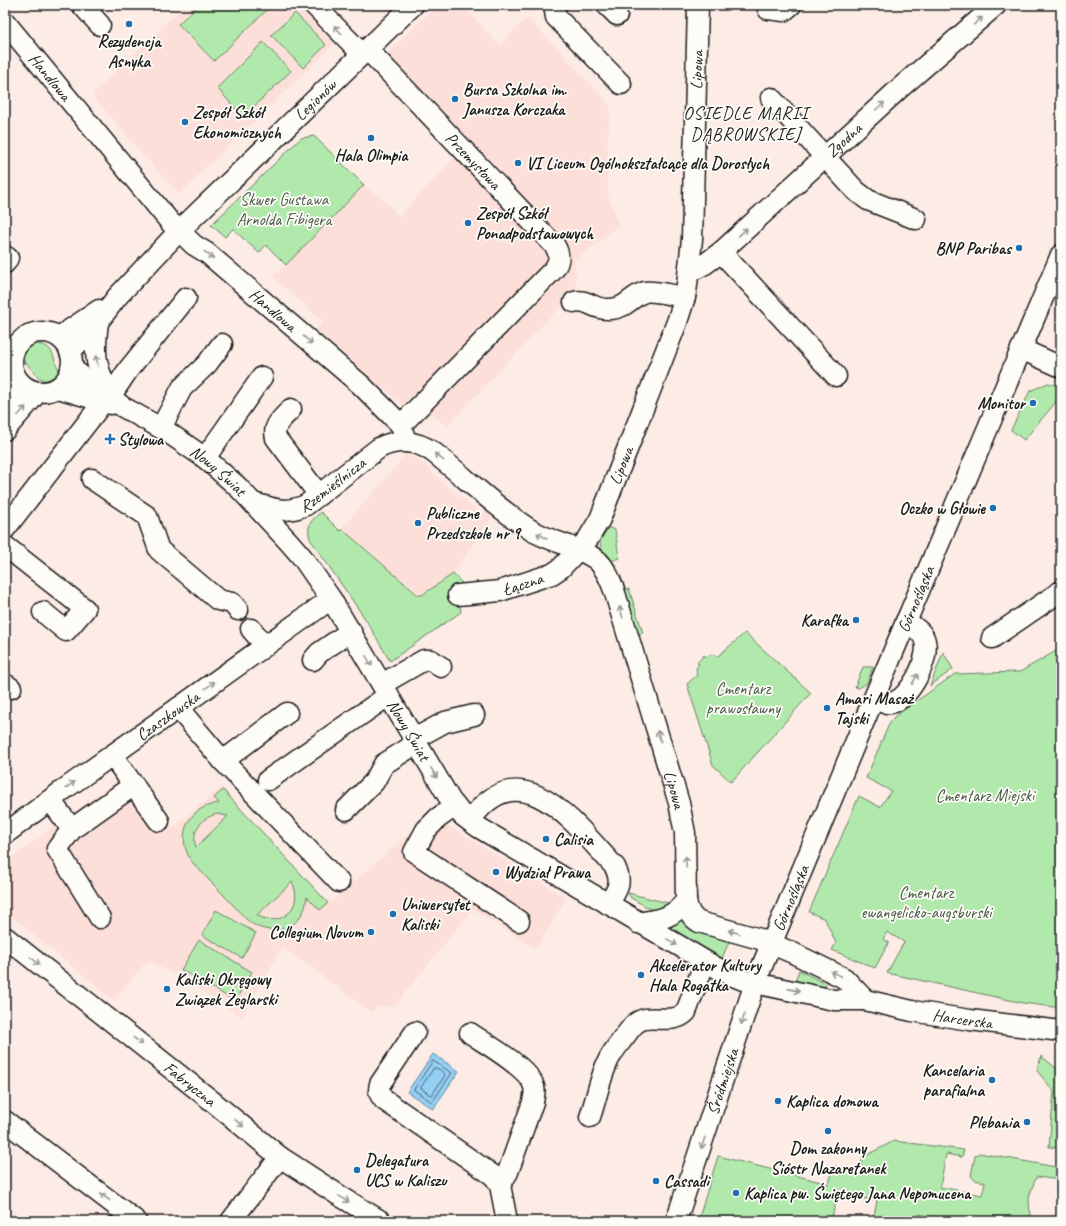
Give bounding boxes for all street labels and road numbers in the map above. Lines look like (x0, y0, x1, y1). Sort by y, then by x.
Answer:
street label: Lipowa (686, 48, 708, 90)
street label: Handlowa (24, 49, 77, 107)
street label: Legionów (290, 74, 342, 125)
street label: Zgodna (821, 118, 867, 162)
street label: Przemysłowa (441, 128, 506, 195)
street label: Handlowa (245, 284, 303, 338)
street label: Nowy Świat (186, 441, 253, 502)
street label: Lipowa (604, 442, 639, 488)
street label: Rzemieślnicza (297, 452, 371, 517)
street label: Górnośląska (893, 562, 940, 635)
street label: Łączna (500, 567, 547, 600)
street label: Czaszkowska (132, 685, 205, 746)
street label: Nowy Świat (382, 696, 436, 767)
street label: Lipowa (659, 768, 690, 813)
street label: Górnośląska (768, 860, 815, 934)
street label: Harcerska (931, 1004, 995, 1034)
street label: Śródmiejska (701, 1044, 744, 1118)
street label: Fabryczna (159, 1057, 221, 1112)

